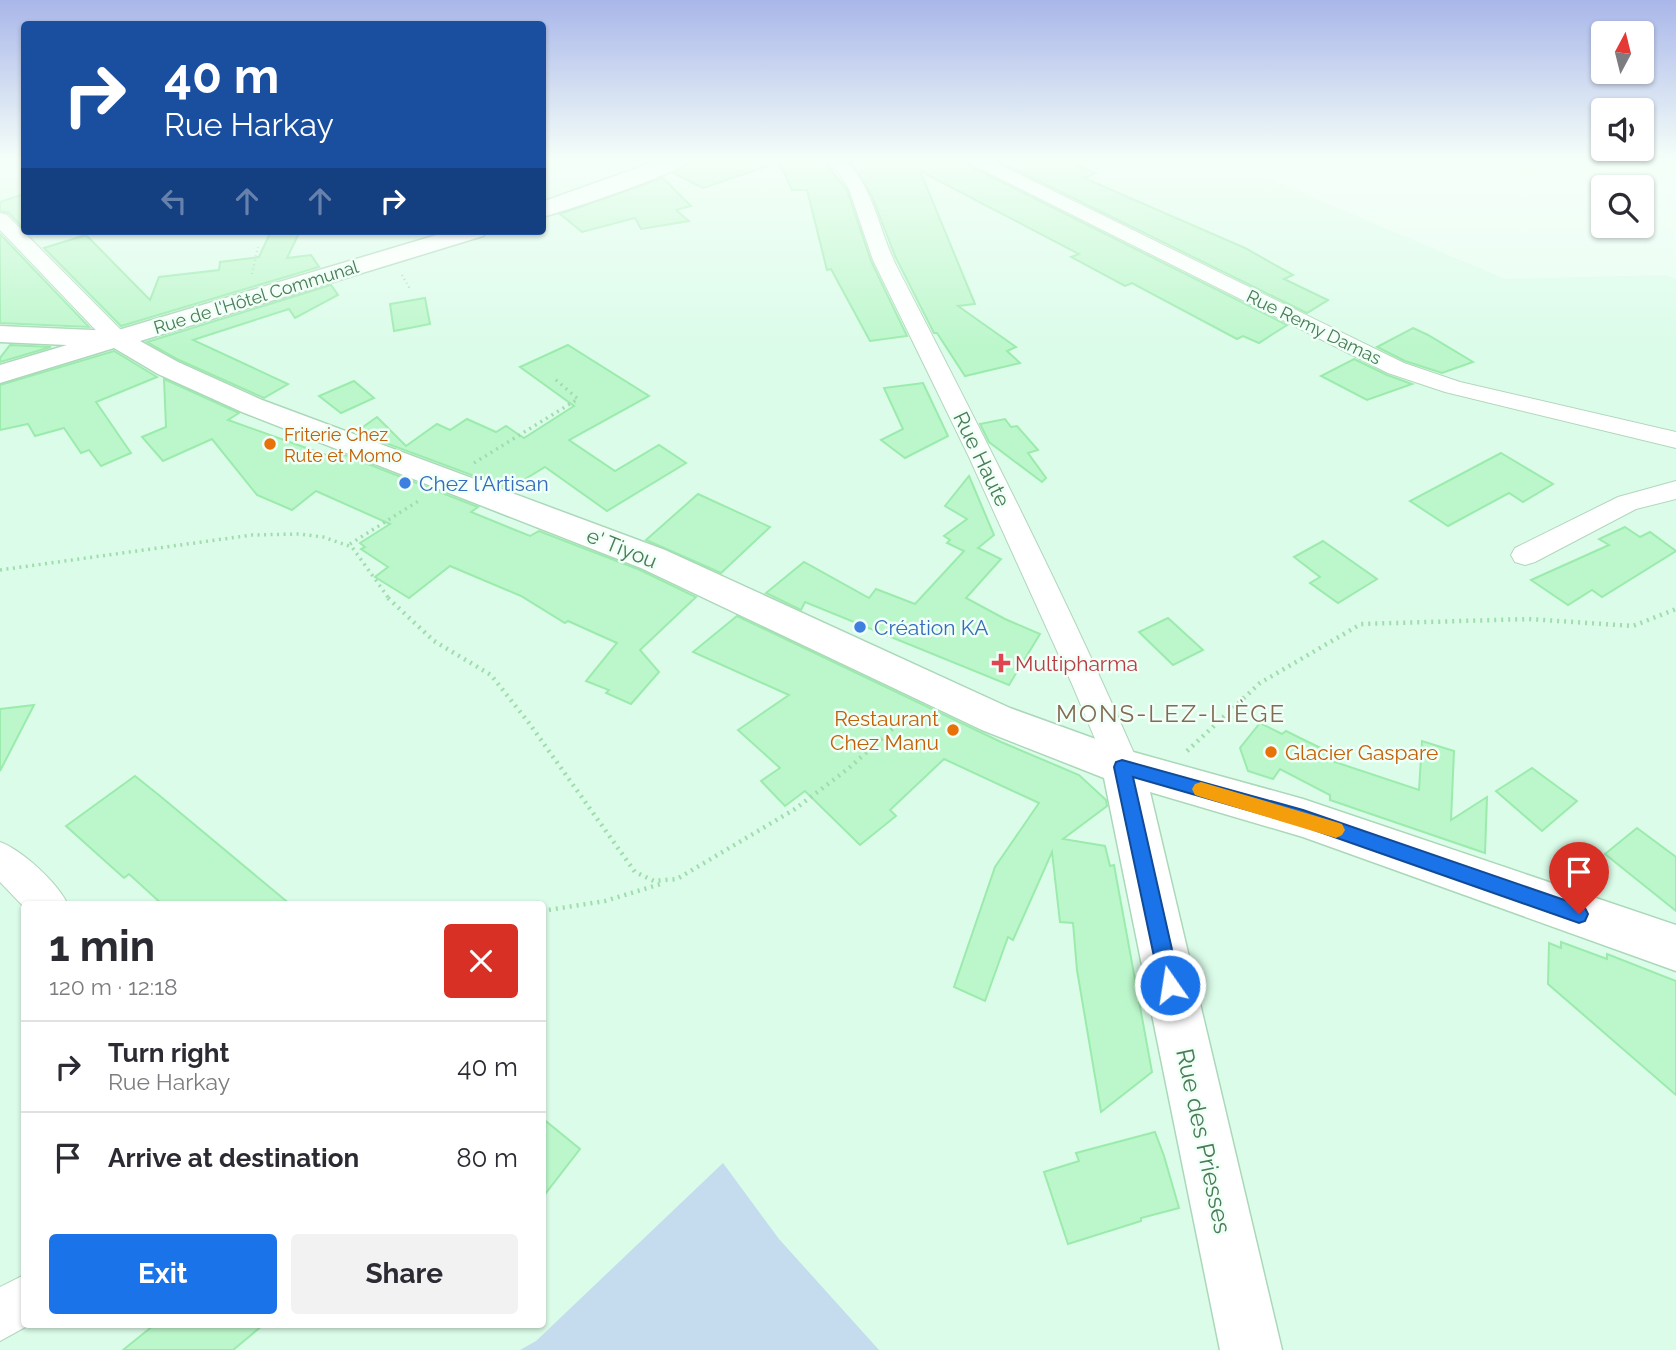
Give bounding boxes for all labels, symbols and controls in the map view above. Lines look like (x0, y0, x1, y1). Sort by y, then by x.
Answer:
north arrow (1591, 21, 1654, 84)
map controls (1591, 21, 1654, 238)
text: 40 m (164, 47, 279, 104)
icon: right (49, 49, 140, 140)
button: sound (1591, 98, 1654, 161)
text: Rue Harkay (164, 106, 334, 143)
button: search (1591, 175, 1654, 238)
icon: left (155, 182, 193, 220)
icon: ahead (228, 182, 266, 220)
icon: ahead (301, 182, 339, 220)
icon: right (374, 182, 412, 220)
street label: Rue de l'Hôtel Communal (151, 256, 361, 338)
street label: Rue Remy Damas (1243, 285, 1385, 369)
street label: Rue Haute (948, 408, 1016, 510)
place label: Friterie Chez Rute et Momo (284, 424, 402, 466)
marker: Friterie Chez Rute et Momo (262, 436, 278, 452)
place label: Chez l'Artisan (419, 471, 549, 496)
marker: Chez l'Artisan (397, 475, 413, 491)
street label: e' Tiyou (583, 523, 661, 573)
place label: Création KA (874, 615, 989, 640)
marker: Création KA (852, 619, 868, 635)
place label: Multipharma (1015, 651, 1138, 676)
marker: Multipharma (993, 655, 1009, 671)
district label: MONS-LEZ-LIÈGE (1056, 699, 1286, 728)
place label: Restaurant Chez Manu (830, 706, 939, 755)
marker: Restaurant Chez Manu (945, 722, 961, 738)
place label: Glacier Gaspare (1285, 740, 1438, 765)
marker: Glacier Gaspare (1263, 744, 1279, 760)
pin (1549, 842, 1609, 914)
icon: arrive (1560, 853, 1598, 891)
text: 1 min (49, 922, 155, 971)
button: close (444, 924, 518, 998)
position arrow (1133, 948, 1207, 1022)
text: 120 m · 12:18 (49, 973, 178, 1000)
text: Turn right (108, 1038, 229, 1068)
street label: Rue des Priesses (1170, 1046, 1238, 1236)
icon: right (49, 1048, 87, 1086)
text: 40 m (457, 1052, 518, 1082)
text: Rue Harkay (108, 1068, 230, 1095)
icon: arrive (49, 1139, 87, 1177)
text: Arrive at destination (108, 1143, 359, 1173)
text: 80 m (456, 1143, 518, 1173)
button: Exit (49, 1234, 277, 1314)
button: Share (291, 1234, 518, 1314)

